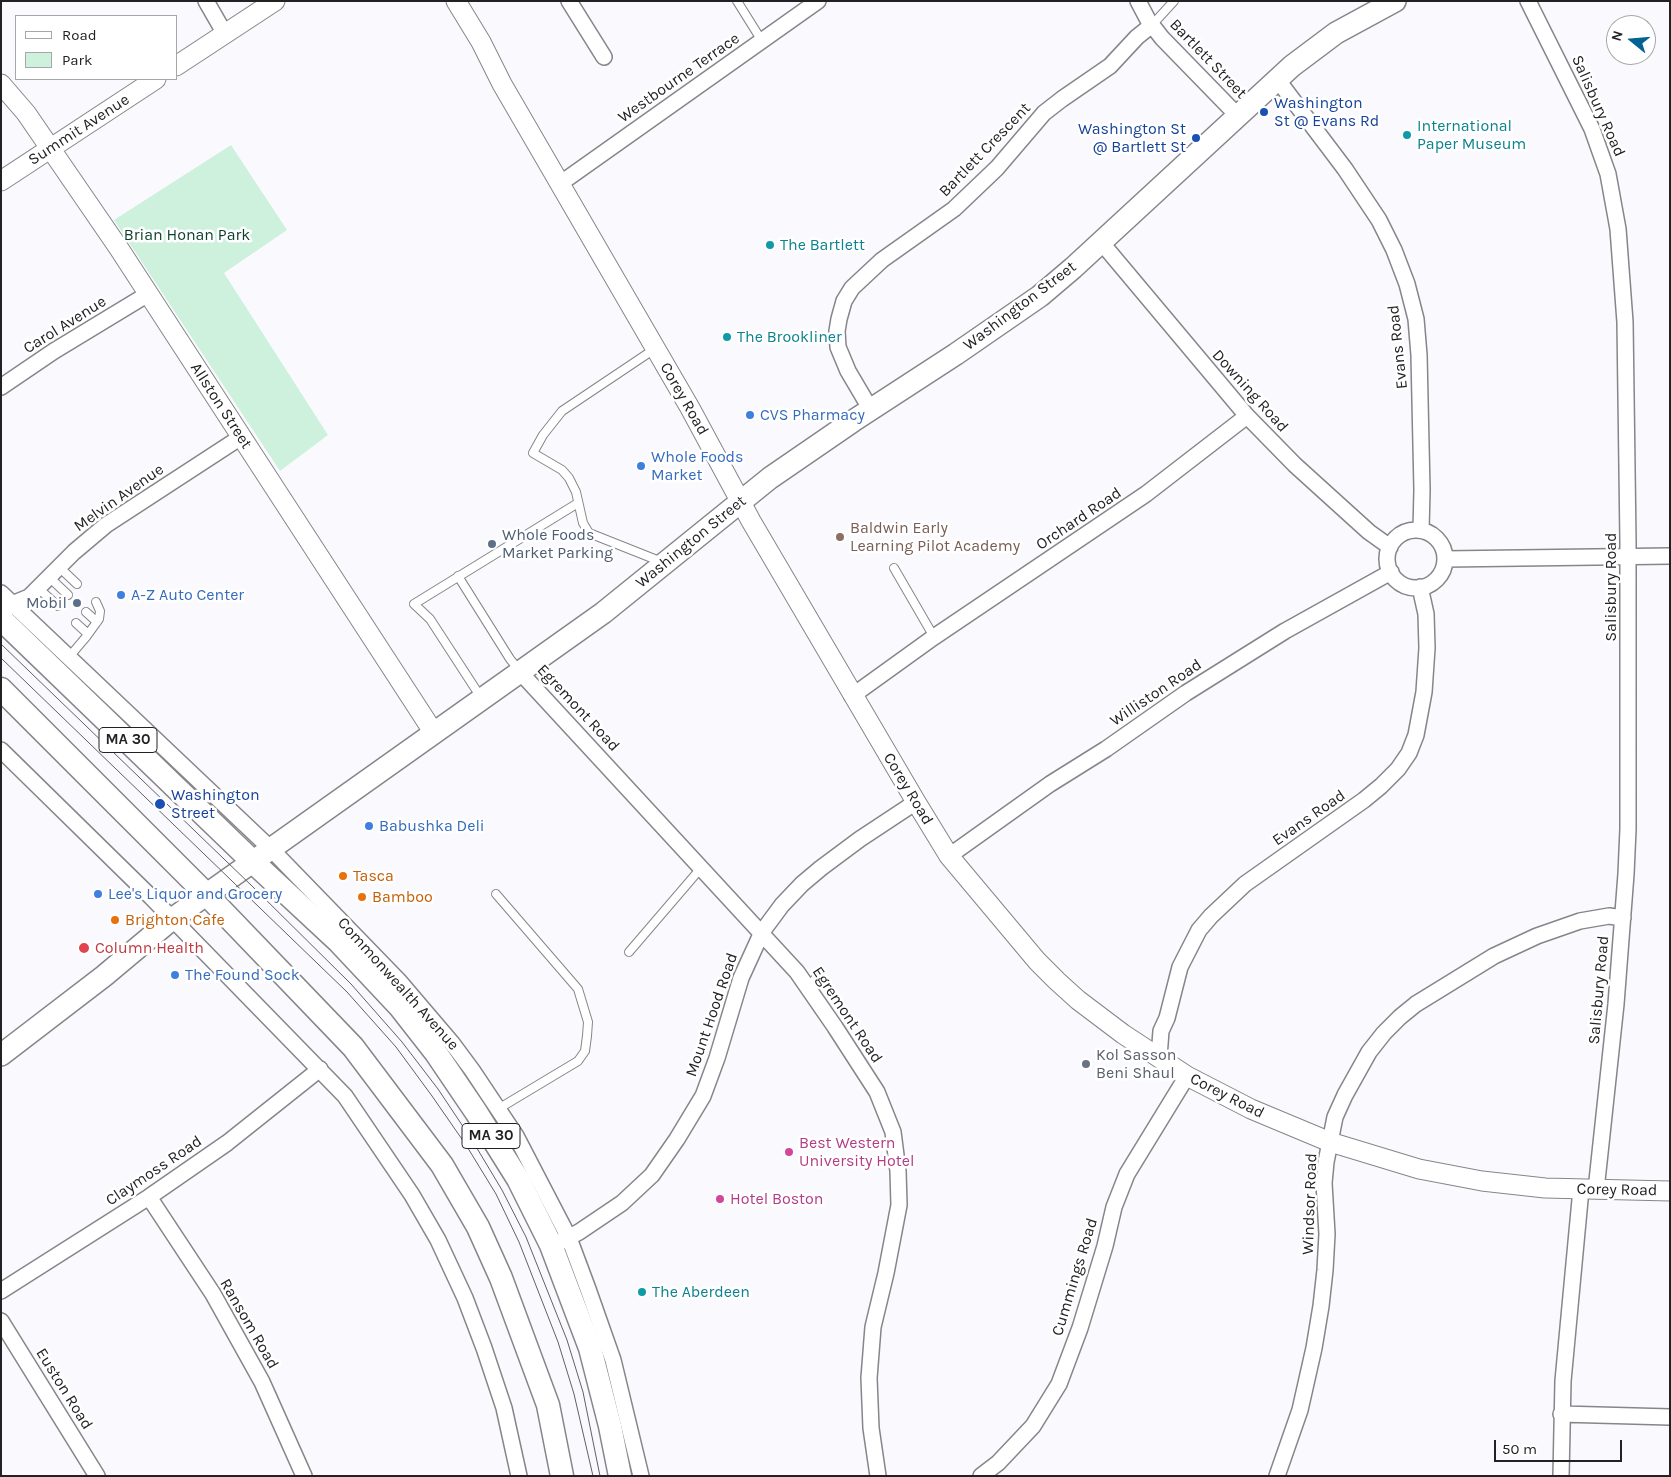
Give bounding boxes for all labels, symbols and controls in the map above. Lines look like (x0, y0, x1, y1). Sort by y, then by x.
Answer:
legend (15, 15, 178, 80)
street label: Bartlett Street (1165, 15, 1251, 103)
north arrow (1606, 15, 1656, 65)
text: Road (62, 26, 97, 44)
text: N (1608, 28, 1627, 43)
street label: Westbourne Terrace (615, 29, 743, 127)
text: Park (62, 51, 92, 69)
street label: Salisbury Road (1567, 52, 1629, 160)
street label: Summit Avenue (25, 90, 133, 170)
place label: Washington St @ Evans Rd (1274, 93, 1379, 131)
street label: Bartlett Crescent (935, 99, 1035, 201)
marker: Washington St @ Evans Rd (1258, 106, 1270, 118)
place label: International Paper Museum (1417, 116, 1526, 154)
place label: Washington St @ Bartlett St (1078, 119, 1186, 157)
marker: International Paper Museum (1401, 129, 1413, 141)
marker: Washington St @ Bartlett St (1190, 132, 1202, 144)
park label: Brian Honan Park (124, 225, 250, 245)
place label: The Bartlett (780, 235, 865, 255)
marker: The Bartlett (764, 239, 776, 251)
street label: Washington Street (960, 257, 1080, 355)
street label: Carol Avenue (20, 292, 110, 358)
street label: Evans Road (1384, 304, 1412, 390)
place label: The Brookliner (737, 327, 842, 347)
marker: The Brookliner (721, 331, 733, 343)
street label: Downing Road (1208, 346, 1292, 436)
street label: Allston Street (186, 359, 256, 453)
street label: Corey Road (656, 359, 712, 439)
place label: CVS Pharmacy (760, 405, 865, 425)
marker: CVS Pharmacy (744, 409, 756, 421)
place label: Whole Foods Market (651, 447, 744, 485)
street label: Melvin Avenue (70, 460, 168, 536)
marker: Whole Foods Market (635, 460, 647, 472)
street label: Orchard Road (1033, 483, 1125, 555)
street label: Washington Street (632, 492, 750, 592)
place label: Baldwin Early Learning Pilot Academy (850, 518, 1020, 556)
place label: Whole Foods Market Parking (502, 525, 613, 563)
marker: Baldwin Early Learning Pilot Academy (834, 531, 846, 543)
street label: Salisbury Road (1601, 532, 1621, 642)
marker: Whole Foods Market Parking (486, 538, 498, 550)
place label: A-Z Auto Center (131, 585, 244, 605)
marker: A-Z Auto Center (115, 589, 127, 601)
place label: Mobil (26, 593, 67, 613)
marker: Mobil (71, 597, 83, 609)
street label: Williston Road (1107, 655, 1205, 731)
street label: Egremont Road (533, 660, 623, 756)
road number: MA 30 (99, 728, 157, 752)
street label: Corey Road (879, 749, 937, 829)
place label: Washington Street (171, 785, 260, 823)
street label: Evans Road (1269, 786, 1349, 850)
marker: Washington Street (153, 797, 167, 811)
place label: Babushka Deli (379, 816, 485, 836)
marker: Babushka Deli (363, 820, 375, 832)
place label: Tasca (353, 866, 394, 886)
marker: Tasca (337, 870, 349, 882)
place label: Lee's Liquor and Grocery (108, 884, 282, 904)
place label: Bamboo (372, 887, 433, 907)
marker: Lee's Liquor and Grocery (92, 888, 104, 900)
marker: Bamboo (356, 891, 368, 903)
place label: Brighton Cafe (125, 910, 225, 930)
marker: Brighton Cafe (109, 914, 121, 926)
street label: Commonwealth Avenue (333, 914, 463, 1054)
street label: Salisbury Road (1585, 935, 1613, 1045)
place label: Column Health (95, 938, 204, 958)
marker: Column Health (77, 941, 91, 955)
street label: Mount Hood Road (682, 951, 742, 1079)
street label: Egremont Road (808, 963, 886, 1067)
place label: The Found Sock (185, 965, 300, 985)
marker: The Found Sock (169, 969, 181, 981)
place label: Kol Sasson Beni Shaul (1096, 1045, 1176, 1083)
marker: Kol Sasson Beni Shaul (1080, 1058, 1092, 1070)
street label: Corey Road (1187, 1069, 1267, 1123)
road number: MA 30 (462, 1124, 520, 1148)
street label: Claymoss Road (102, 1132, 206, 1210)
place label: Best Western University Hotel (799, 1133, 915, 1171)
marker: Best Western University Hotel (783, 1146, 795, 1158)
street label: Windsor Road (1299, 1153, 1321, 1255)
street label: Corey Road (1577, 1180, 1657, 1200)
place label: Hotel Boston (730, 1189, 823, 1209)
marker: Hotel Boston (714, 1193, 726, 1205)
street label: Cummings Road (1048, 1216, 1102, 1338)
street label: Ransom Road (215, 1275, 283, 1373)
place label: The Aberdeen (652, 1282, 750, 1302)
marker: The Aberdeen (636, 1286, 648, 1298)
street label: Euston Road (31, 1345, 97, 1433)
scale bar (1496, 1430, 1624, 1462)
text: 50 m (1502, 1440, 1537, 1458)

